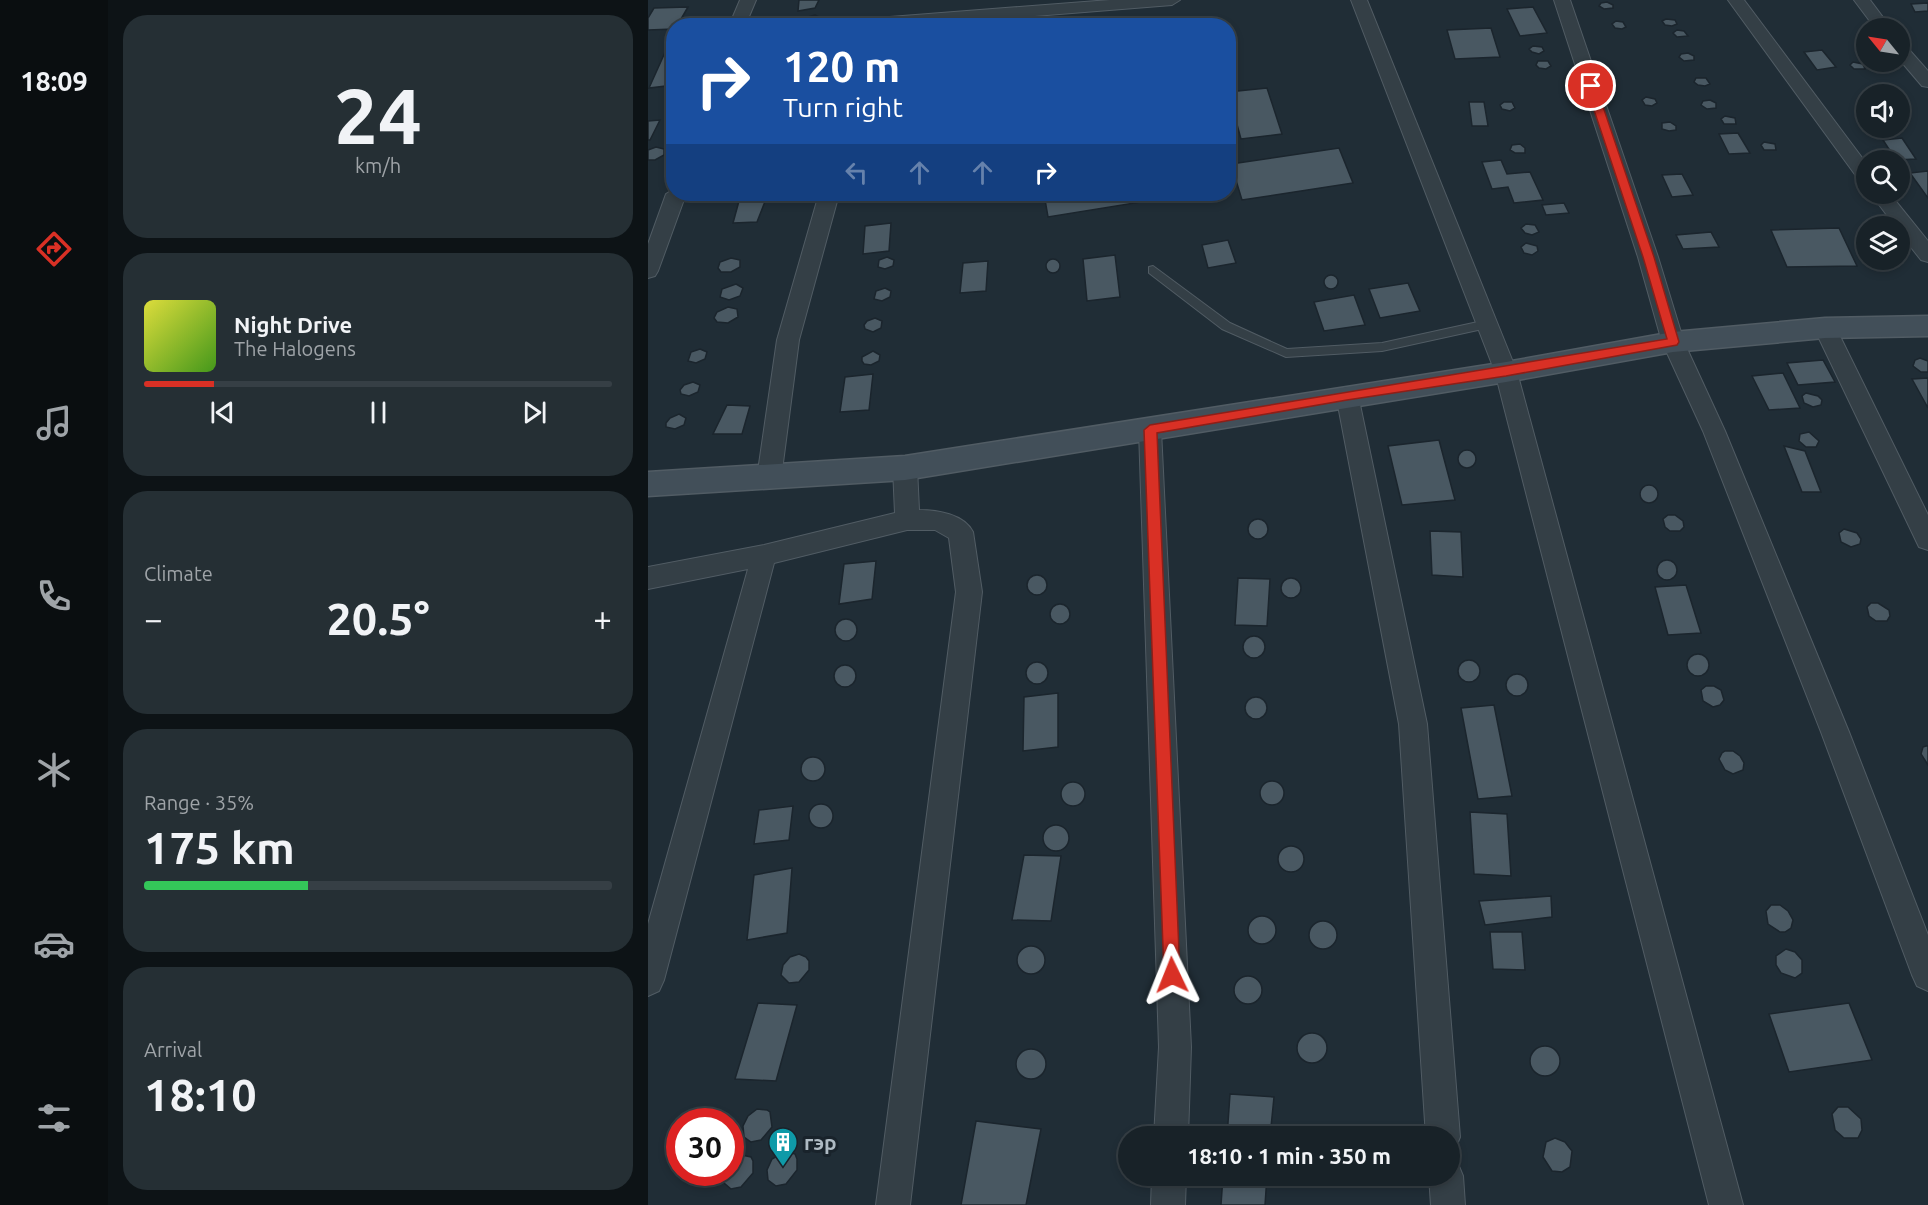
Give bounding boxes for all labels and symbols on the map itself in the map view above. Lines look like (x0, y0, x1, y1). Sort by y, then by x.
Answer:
north arrow (1856, 18, 1910, 72)
pin (1565, 60, 1616, 111)
position arrow (1140, 943, 1204, 1007)
speed limit sign: 30 (666, 1108, 744, 1186)
building icon: гэр (767, 1126, 799, 1168)
place label: гэр (804, 1130, 837, 1154)

